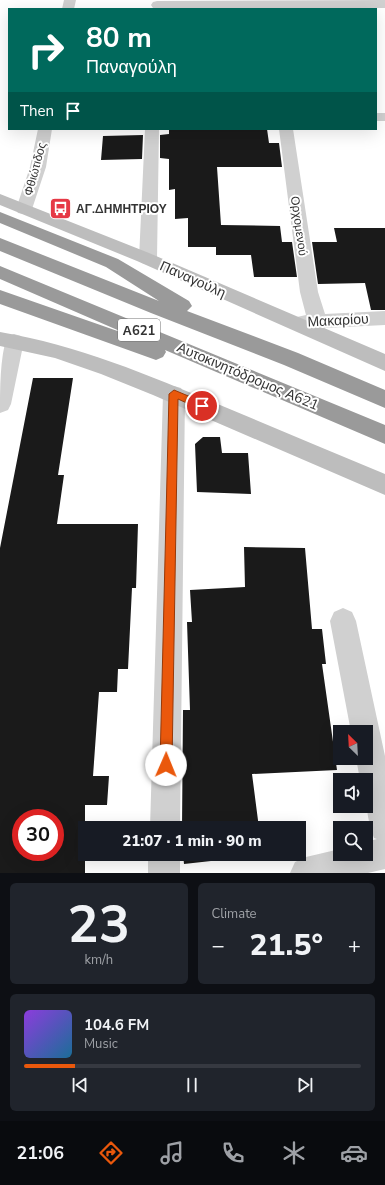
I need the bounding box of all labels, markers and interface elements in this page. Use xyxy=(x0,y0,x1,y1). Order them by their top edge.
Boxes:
text: 80 m xyxy=(86,19,152,57)
icon: right xyxy=(20,24,72,76)
text: Παναγούλη xyxy=(86,55,177,79)
icon: arrive xyxy=(62,100,84,122)
text: Then xyxy=(20,101,54,121)
street label: Φθιώτιδος xyxy=(20,140,50,197)
street label: Ορχομενού xyxy=(287,195,311,257)
bus stop icon: ΑΓ.ΔΗΜΗΤΡΙΟΥ xyxy=(48,196,74,222)
place label: ΑΓ.ΔΗΜΗΤΡΙΟΥ xyxy=(76,201,167,217)
street label: Παναγούλη xyxy=(157,256,229,302)
street label: Μακαρίου xyxy=(307,309,369,332)
road number: Α621 xyxy=(118,319,160,341)
street label: Αυτοκινητόδρομος Α621 xyxy=(174,338,322,415)
pin xyxy=(185,389,219,423)
icon: arrive xyxy=(191,395,213,417)
north arrow xyxy=(333,725,373,765)
map controls xyxy=(333,725,373,861)
position arrow xyxy=(145,744,187,786)
button: sound xyxy=(333,773,373,813)
speed limit sign: 30 xyxy=(12,809,64,861)
button: search xyxy=(333,821,373,861)
text: 21:07 · 1 min · 90 m xyxy=(122,831,262,851)
text: 23 xyxy=(68,889,130,960)
text: Climate xyxy=(212,905,257,923)
text: 21.5° xyxy=(250,925,323,966)
text: − xyxy=(212,931,225,961)
text: + xyxy=(348,931,361,961)
text: km/h xyxy=(84,951,113,969)
text: 104.6 FM xyxy=(84,1015,149,1035)
text: Music xyxy=(84,1035,118,1053)
icon: previous xyxy=(69,1074,91,1096)
icon: pause xyxy=(181,1074,203,1096)
icon: next xyxy=(294,1074,316,1096)
icon: directions xyxy=(97,1139,125,1167)
icon: music xyxy=(158,1139,186,1167)
icon: phone xyxy=(219,1139,247,1167)
icon: climate xyxy=(280,1139,308,1167)
icon: car xyxy=(340,1139,368,1167)
text: 21:06 xyxy=(16,1141,64,1165)

